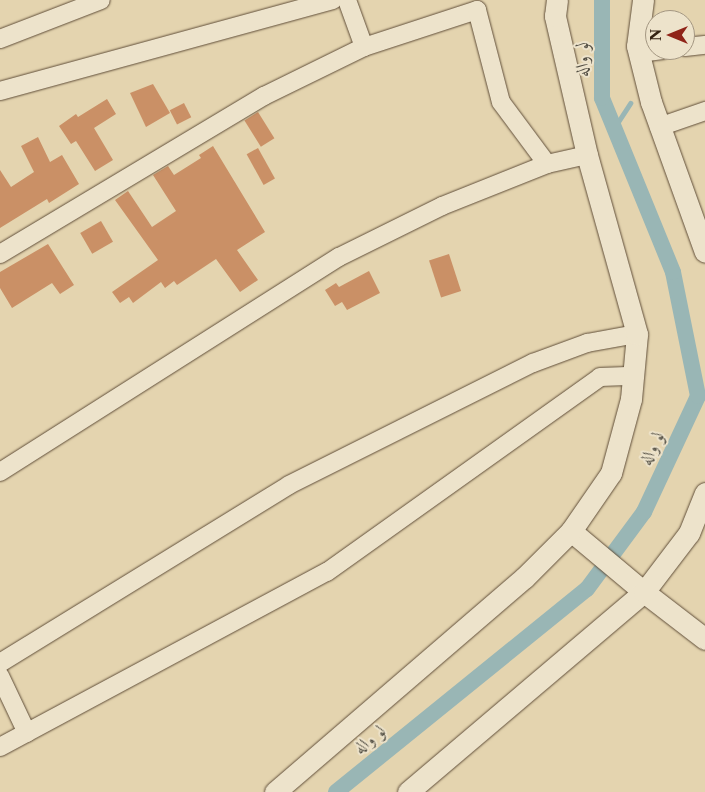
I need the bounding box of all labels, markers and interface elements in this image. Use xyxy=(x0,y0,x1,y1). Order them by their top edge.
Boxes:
north arrow xyxy=(645,10,695,60)
text: N xyxy=(647,29,665,41)
water label: لو واله xyxy=(571,41,593,77)
water label: لو واله xyxy=(635,427,669,469)
water label: لو واله xyxy=(350,720,390,758)

